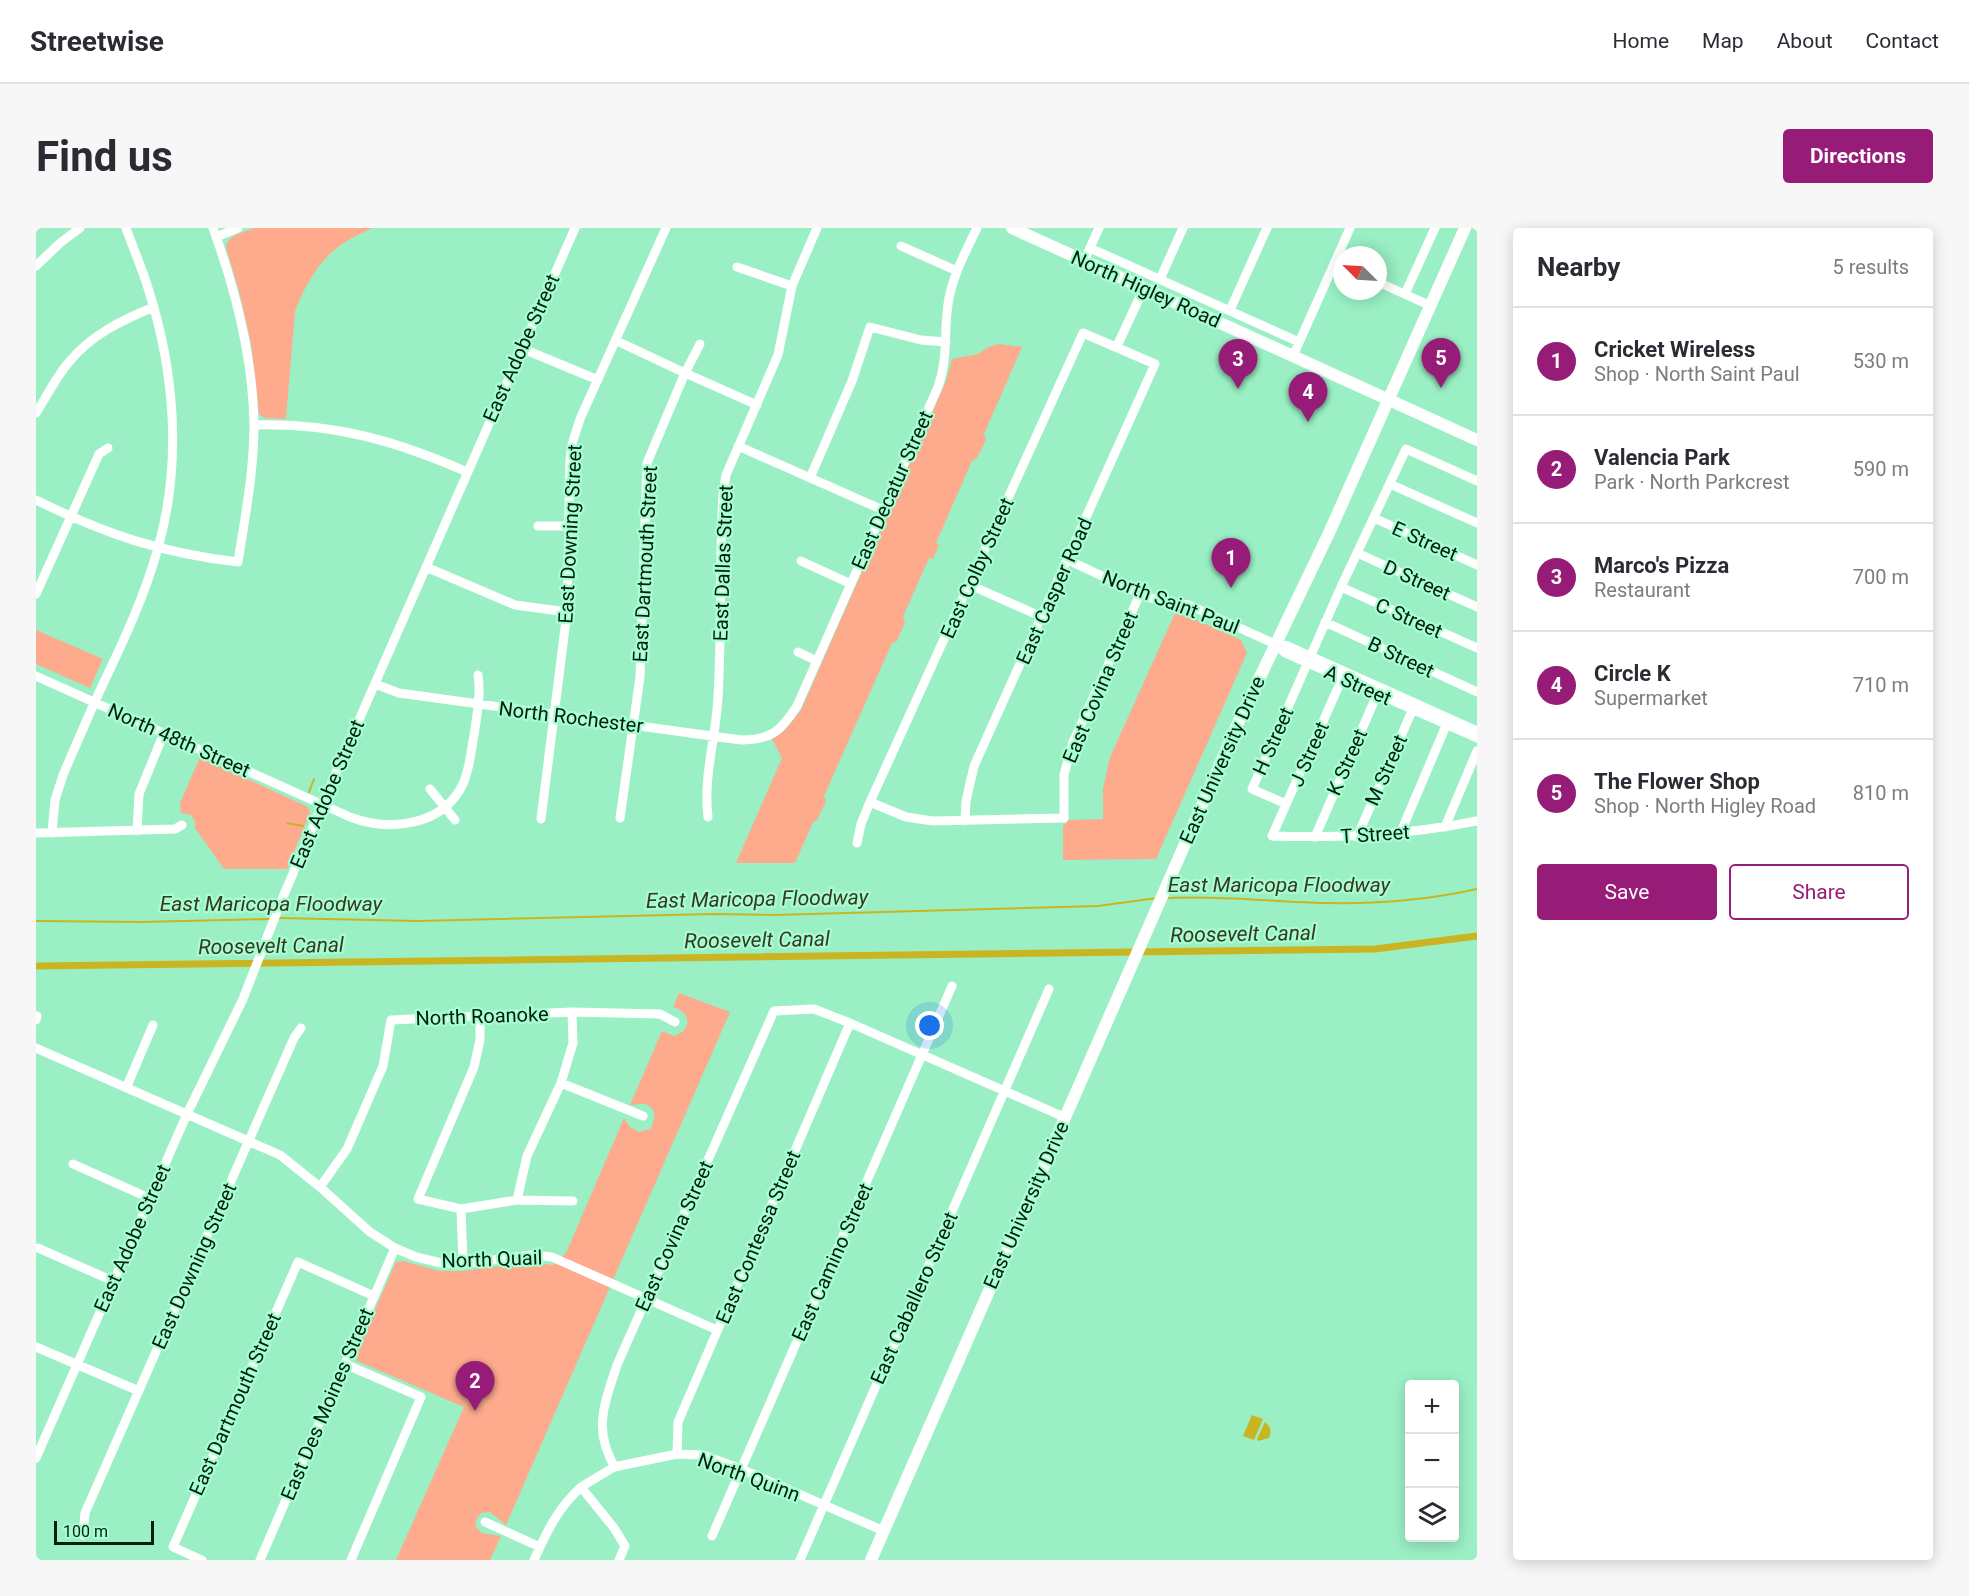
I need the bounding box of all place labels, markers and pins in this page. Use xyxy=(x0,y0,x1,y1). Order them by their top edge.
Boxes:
pin: 5 xyxy=(1422,338,1460,388)
pin: 3 xyxy=(1218,340,1258,389)
pin: 4 xyxy=(1288,372,1328,422)
pin: 1 xyxy=(1212,538,1250,588)
pin: 2 xyxy=(456,1362,494,1411)

